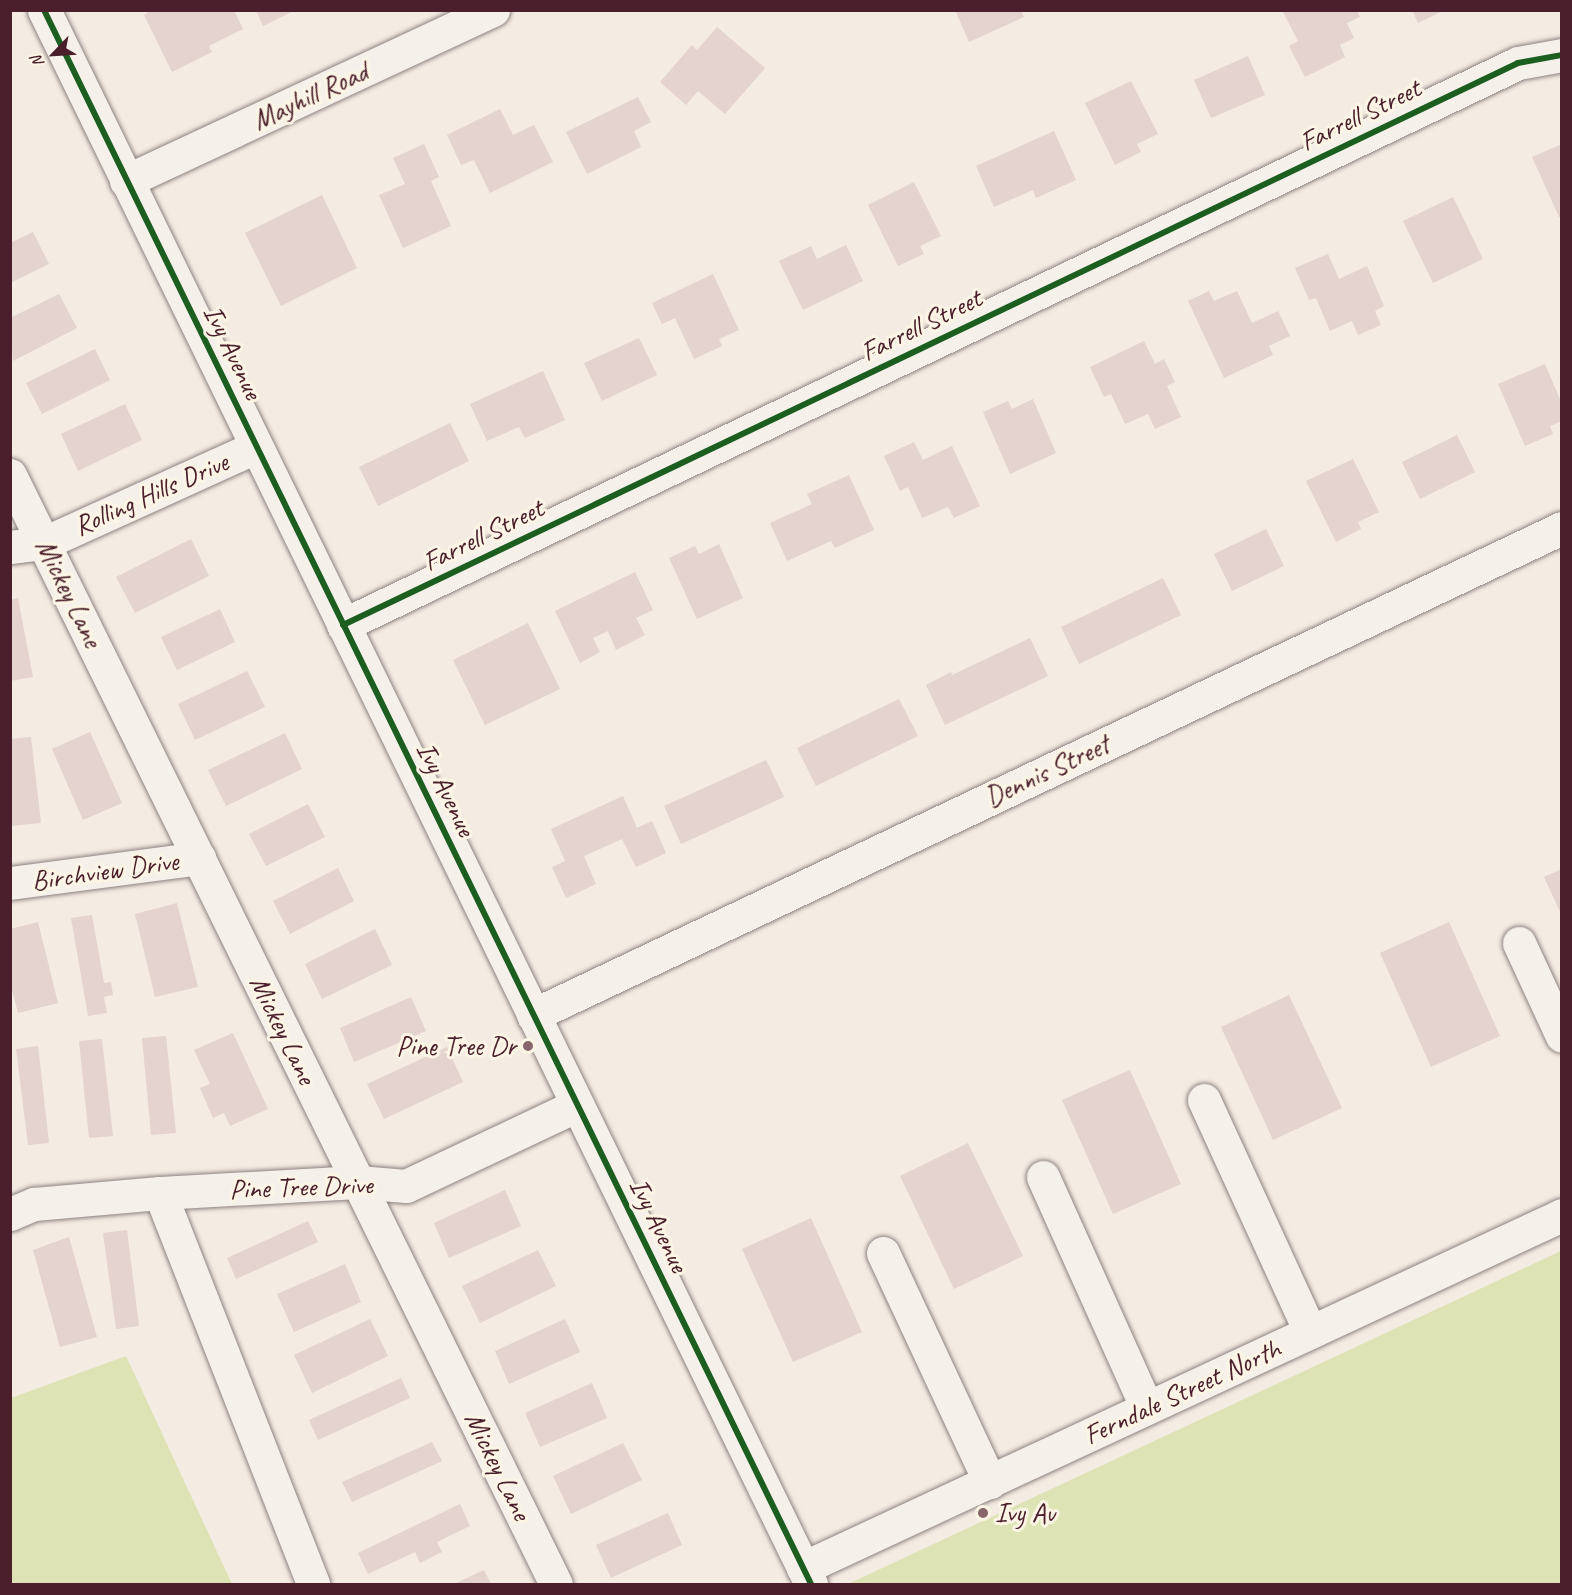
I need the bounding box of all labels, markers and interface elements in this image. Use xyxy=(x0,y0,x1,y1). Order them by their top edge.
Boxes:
north arrow xyxy=(24,24,84,84)
text: N xyxy=(27,53,49,70)
street label: Mayhill Road xyxy=(247,55,373,137)
street label: Farrell Street xyxy=(1294,71,1426,159)
street label: Farrell Street xyxy=(855,281,987,369)
street label: Ivy Avenue xyxy=(196,299,270,405)
street label: Rolling Hills Drive xyxy=(68,445,234,543)
street label: Farrell Street xyxy=(417,491,549,579)
street label: Mickey Lane xyxy=(28,533,110,653)
street label: Dennis Street xyxy=(979,728,1115,814)
street label: Ivy Avenue xyxy=(409,736,483,842)
street label: Birchview Drive xyxy=(29,844,181,898)
street label: Mickey Lane xyxy=(242,970,324,1090)
place label: Pine Tree Dr xyxy=(397,1029,516,1063)
marker: Pine Tree Dr xyxy=(521,1039,535,1053)
street label: Pine Tree Drive xyxy=(229,1168,373,1206)
street label: Ivy Avenue xyxy=(622,1172,696,1278)
street label: Ferndale Street North xyxy=(1078,1332,1286,1452)
street label: Mickey Lane xyxy=(457,1406,539,1526)
place label: Ivy Av xyxy=(995,1496,1054,1530)
marker: Ivy Av xyxy=(976,1506,990,1520)

